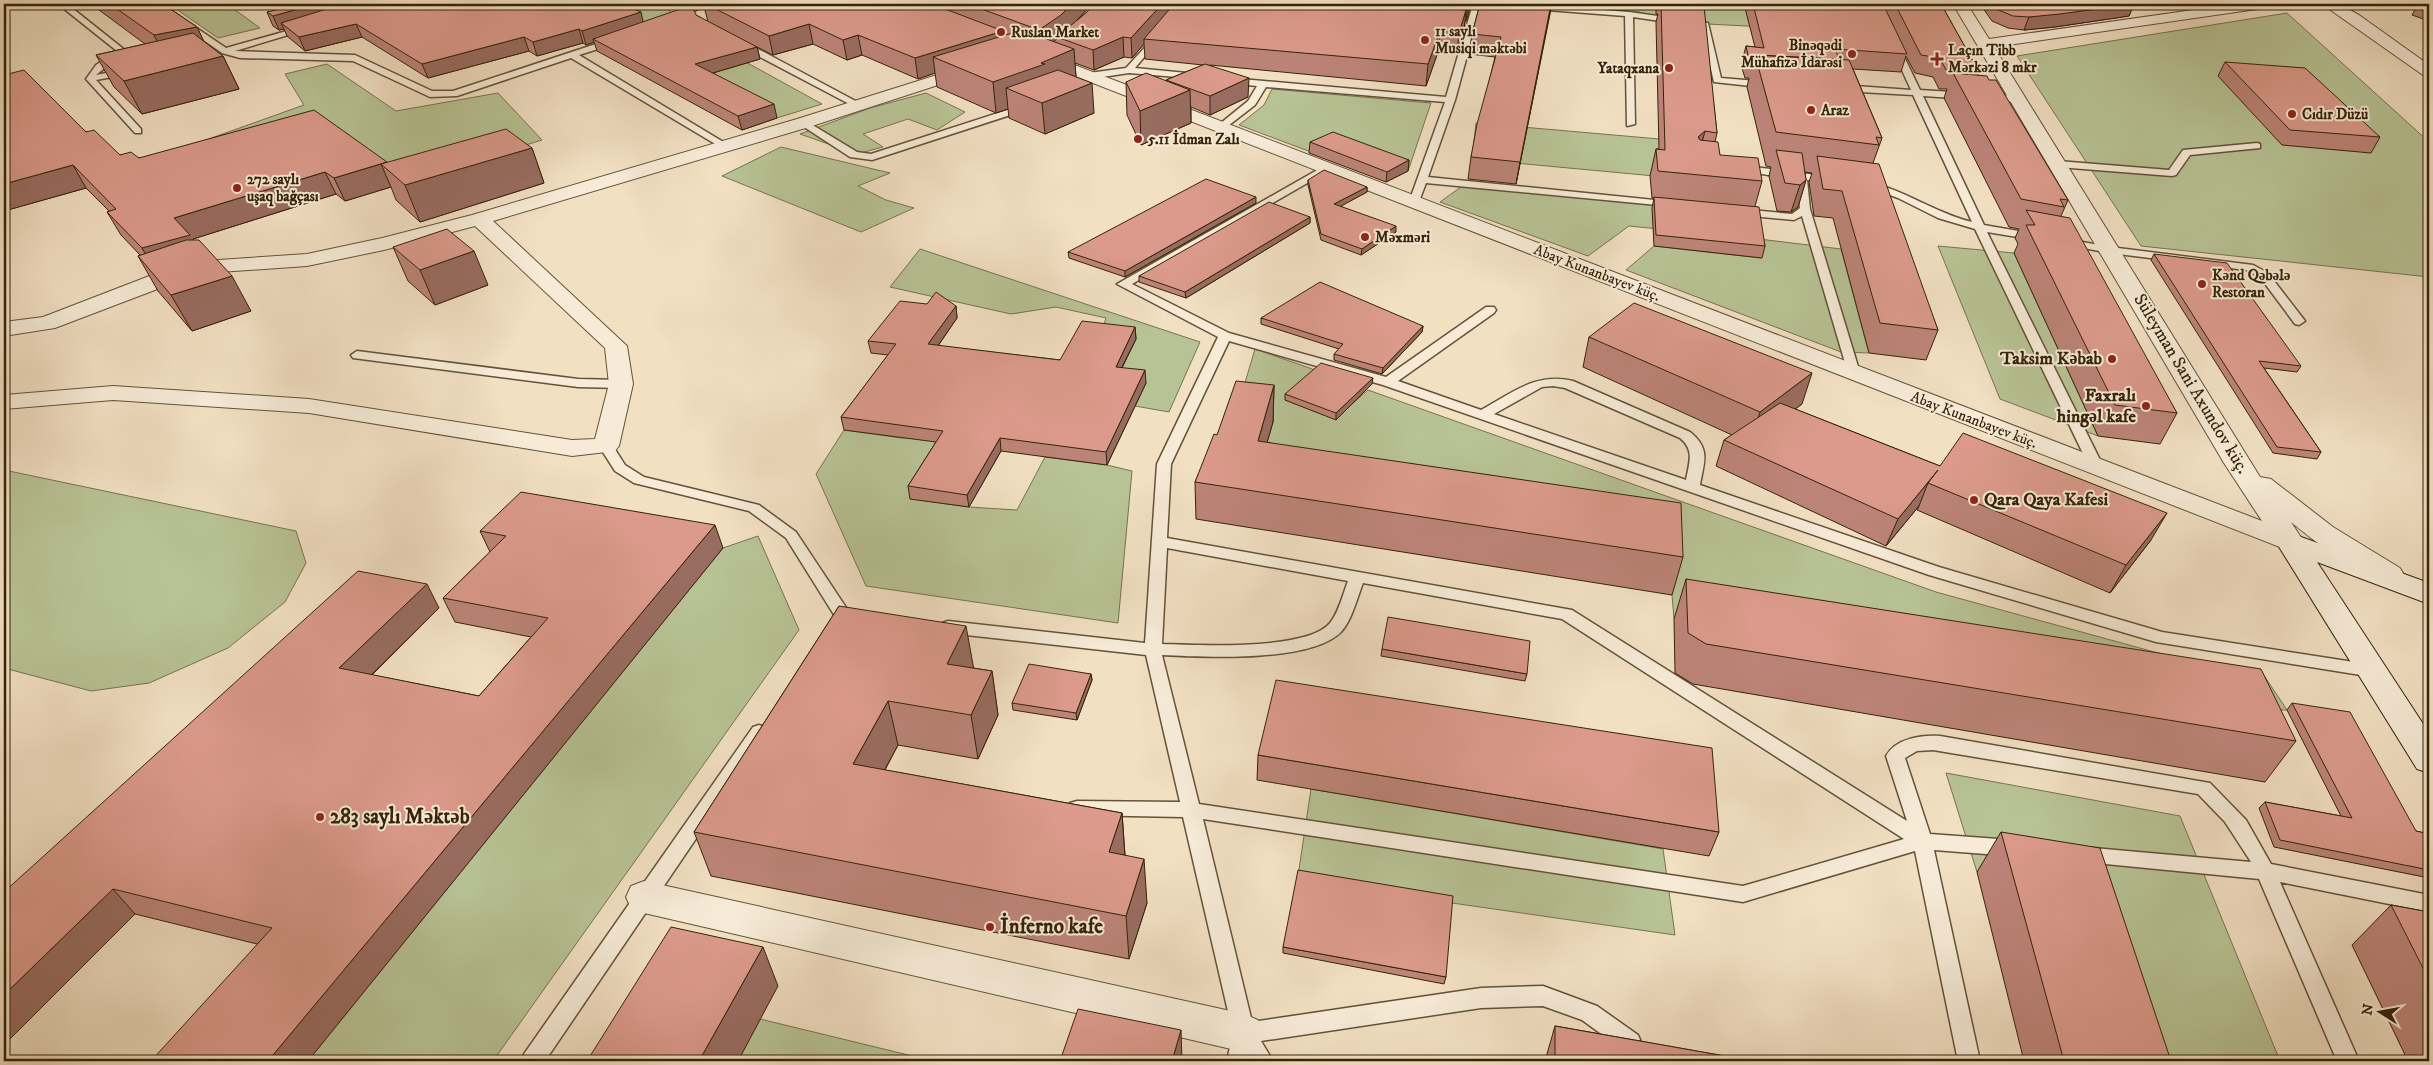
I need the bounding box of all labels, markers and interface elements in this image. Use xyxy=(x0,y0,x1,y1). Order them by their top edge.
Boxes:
place label: 11 saylı Musiqi məktəbi xyxy=(1435,22,1527,59)
place label: Ruslan Market xyxy=(1011,23,1099,42)
marker: Ruslan Market xyxy=(995,26,1007,38)
marker: 11 saylı Musiqi məktəbi xyxy=(1419,34,1431,46)
place label: Binəqədi Mühafizə İdarəsi xyxy=(1741,36,1842,72)
place label: Laçın Tibb Mərkəzi 8 mkr xyxy=(1948,41,2037,77)
marker: Binəqədi Mühafizə İdarəsi xyxy=(1846,48,1858,60)
marker: Laçın Tibb Mərkəzi 8 mkr xyxy=(1930,52,1944,66)
place label: Yataqxana xyxy=(1597,59,1660,79)
marker: Yataqxana xyxy=(1663,62,1675,74)
place label: Araz xyxy=(1820,101,1850,120)
marker: Araz xyxy=(1805,104,1817,116)
place label: Cıdır Düzü xyxy=(2302,105,2369,124)
marker: Cıdır Düzü xyxy=(2286,108,2298,120)
place label: 5.11 İdman Zalı xyxy=(1147,129,1240,149)
marker: 5.11 İdman Zalı xyxy=(1132,133,1144,145)
place label: 272 saylı uşaq bağçası xyxy=(247,170,319,207)
marker: 272 saylı uşaq bağçası xyxy=(231,182,243,194)
place label: Məxməri xyxy=(1375,228,1430,247)
marker: Məxməri xyxy=(1359,231,1371,243)
street label: Abay Kunanbayev küç. xyxy=(1531,240,1663,306)
place label: Kәnd Qәbәlә Restoran xyxy=(2212,266,2291,302)
marker: Kәnd Qәbәlә Restoran xyxy=(2196,278,2208,290)
street label: Süleyman Sani Axundov küç. xyxy=(2128,290,2254,478)
place label: Taksim Kəbab xyxy=(1999,348,2103,370)
marker: Taksim Kəbab xyxy=(2106,353,2118,365)
place label: Faxralı hingəl kafe xyxy=(2056,385,2137,428)
street label: Abay Kunanbayev küç. xyxy=(1908,387,2040,453)
marker: Faxralı hingəl kafe xyxy=(2140,400,2152,412)
place label: Qara Qaya Kafesi xyxy=(1984,489,2109,511)
marker: Qara Qaya Kafesi xyxy=(1968,494,1980,506)
place label: 283 saylı Məktəb xyxy=(330,804,470,830)
marker: 283 saylı Məktəb xyxy=(314,811,326,823)
place label: İnferno kafe xyxy=(1000,912,1103,940)
marker: İnferno kafe xyxy=(984,921,996,933)
north arrow xyxy=(2356,988,2406,1038)
text: N xyxy=(2358,1002,2378,1017)

